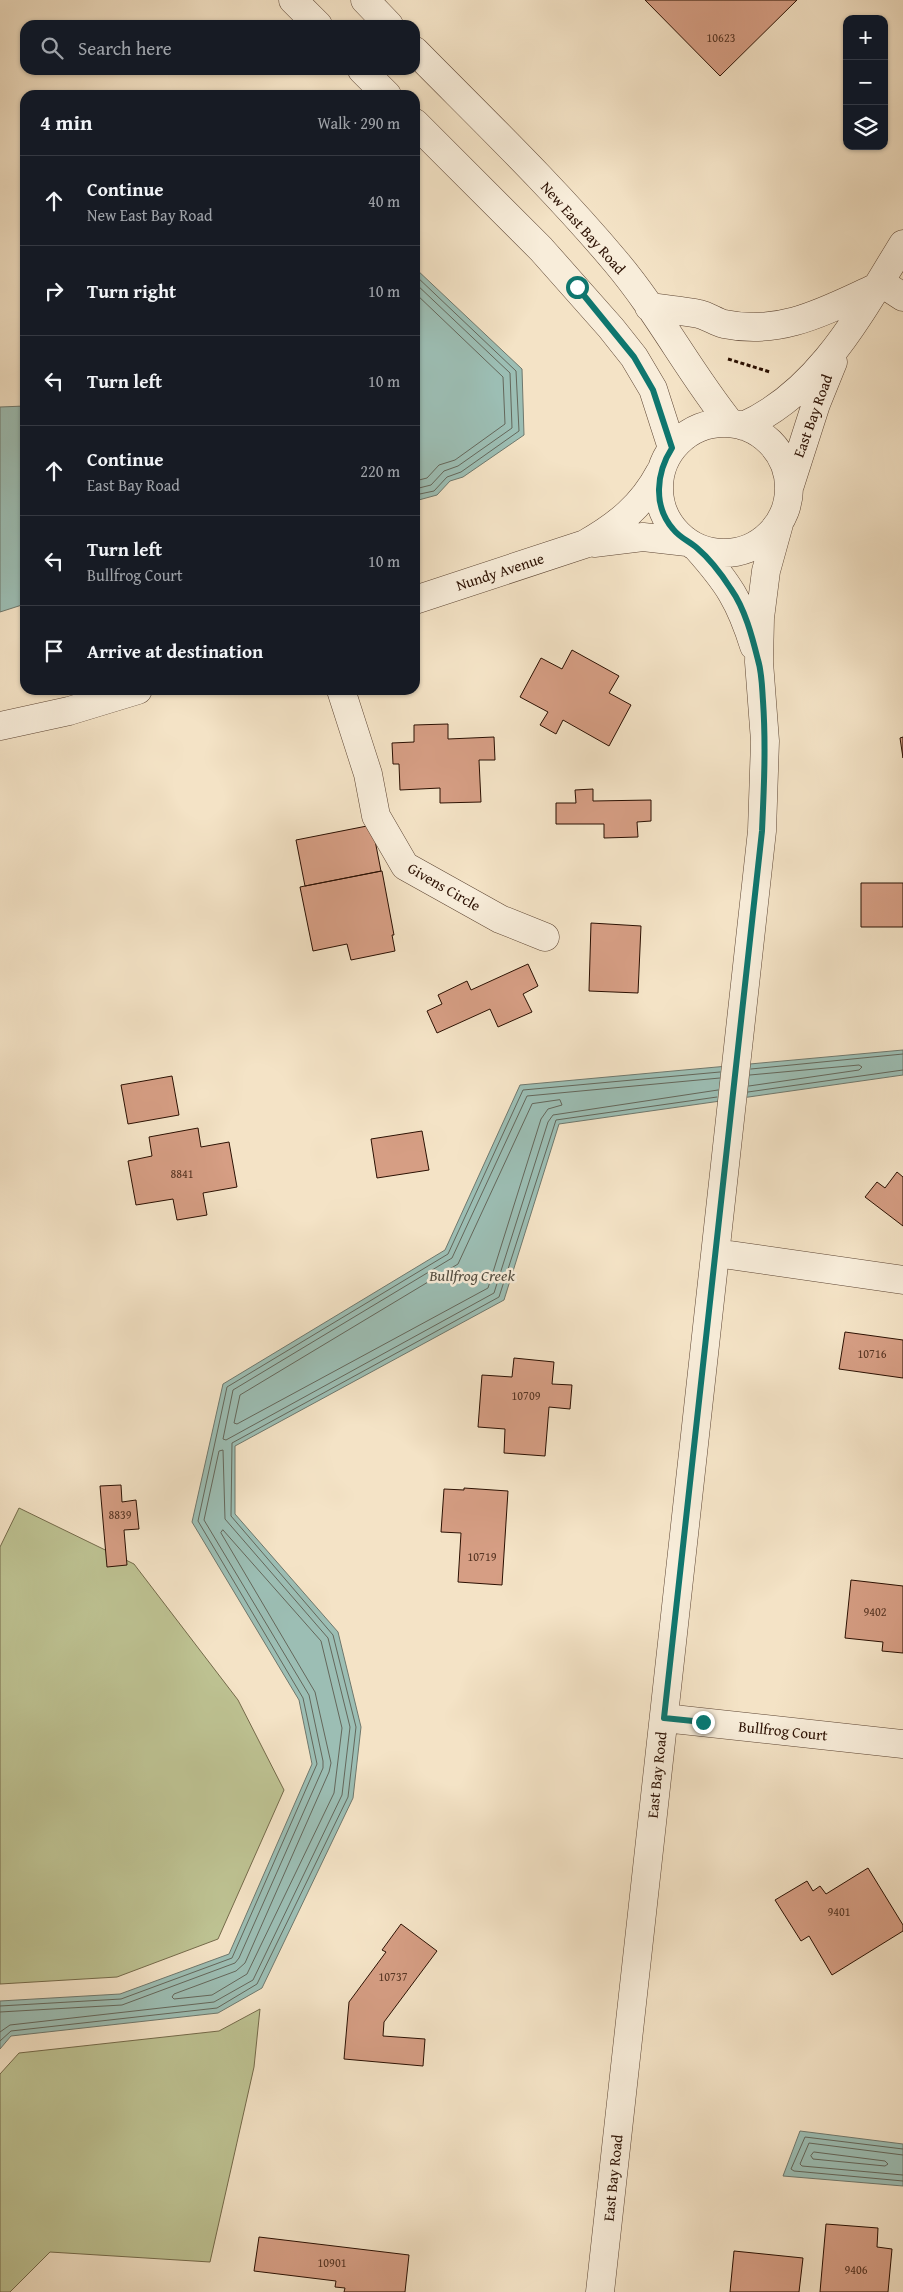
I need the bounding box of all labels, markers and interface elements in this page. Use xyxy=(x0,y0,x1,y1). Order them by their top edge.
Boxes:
map controls xyxy=(843,15,888,150)
button: + xyxy=(843,15,888,60)
search box xyxy=(20,20,420,75)
house number: 10623 xyxy=(707,29,736,46)
icon: search xyxy=(38,34,66,62)
text: Search here xyxy=(78,34,172,62)
button: − xyxy=(843,60,888,105)
button: layers xyxy=(843,105,888,150)
text: 4 min xyxy=(40,107,92,138)
text: Walk · 290 m xyxy=(317,111,400,135)
text: Continue xyxy=(87,175,164,203)
street label: New East Bay Road xyxy=(536,177,631,278)
icon: ahead xyxy=(40,187,68,215)
text: 40 m xyxy=(368,189,400,213)
text: New East Bay Road xyxy=(87,203,213,227)
route start xyxy=(566,276,589,299)
icon: right xyxy=(40,277,68,305)
text: Turn right xyxy=(87,277,176,305)
text: 10 m xyxy=(368,279,400,303)
icon: left xyxy=(40,367,68,395)
text: Turn left xyxy=(87,367,162,395)
text: 10 m xyxy=(368,369,400,393)
street label: East Bay Road xyxy=(788,371,837,460)
text: Continue xyxy=(87,445,164,473)
icon: ahead xyxy=(40,457,68,485)
text: 220 m xyxy=(360,459,400,483)
text: East Bay Road xyxy=(87,473,180,497)
text: Turn left xyxy=(87,535,162,563)
icon: left xyxy=(40,547,68,575)
street label: Nundy Avenue xyxy=(453,547,546,596)
text: 10 m xyxy=(368,549,400,573)
text: Bullfrog Court xyxy=(87,563,183,587)
icon: arrive xyxy=(40,637,68,665)
text: Arrive at destination xyxy=(87,637,263,665)
street label: Givens Circle xyxy=(404,857,485,916)
house number: 8841 xyxy=(170,1165,194,1182)
water label: Bullfrog Creek xyxy=(428,1263,515,1287)
house number: 10716 xyxy=(858,1345,887,1362)
house number: 10709 xyxy=(512,1387,541,1404)
house number: 8839 xyxy=(108,1506,132,1523)
house number: 10719 xyxy=(468,1548,497,1565)
house number: 9402 xyxy=(863,1603,887,1620)
route end xyxy=(692,1711,715,1734)
street label: Bullfrog Court xyxy=(737,1715,829,1746)
street label: East Bay Road xyxy=(642,1731,671,1819)
house number: 9401 xyxy=(827,1903,851,1920)
house number: 10737 xyxy=(379,1968,408,1985)
street label: East Bay Road xyxy=(598,2134,627,2222)
house number: 10901 xyxy=(318,2254,347,2271)
house number: 9406 xyxy=(844,2261,868,2278)

